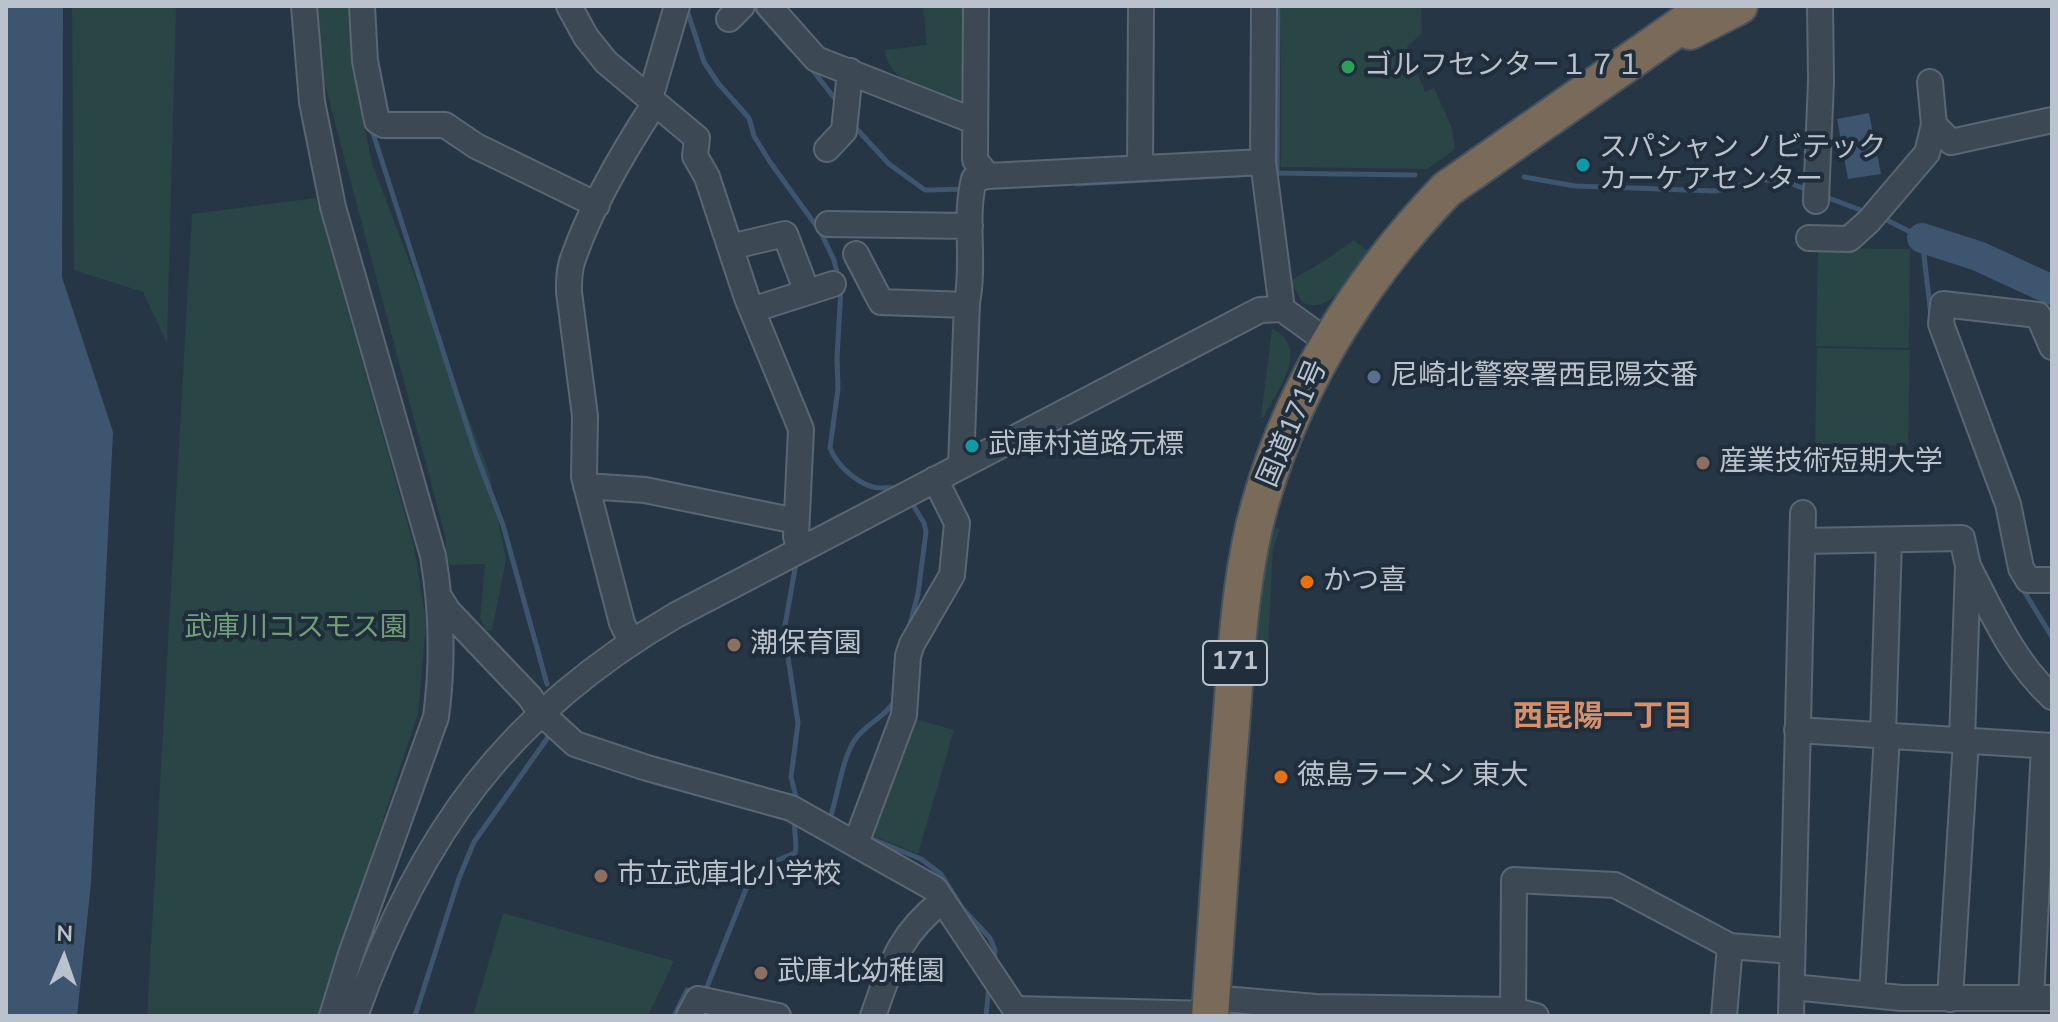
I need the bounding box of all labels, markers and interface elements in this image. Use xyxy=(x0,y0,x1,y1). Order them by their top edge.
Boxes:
place label: ゴルフセンター１７１ xyxy=(1364,50,1644,84)
marker: ゴルフセンター１７１ xyxy=(1339,58,1357,76)
place label: スパシャン ノビテック カーケアセンター xyxy=(1599,132,1886,198)
marker: スパシャン ノビテック カーケアセンター xyxy=(1574,156,1592,174)
street label: 国道171号 xyxy=(1252,356,1336,492)
place label: 尼崎北警察署西昆陽交番 xyxy=(1390,360,1698,394)
marker: 尼崎北警察署西昆陽交番 xyxy=(1365,368,1383,386)
place label: 武庫村道路元標 xyxy=(988,429,1184,463)
marker: 武庫村道路元標 xyxy=(963,437,981,455)
place label: 産業技術短期大学 xyxy=(1719,446,1943,480)
marker: 産業技術短期大学 xyxy=(1694,454,1712,472)
place label: かつ喜 xyxy=(1323,565,1407,599)
marker: かつ喜 xyxy=(1298,573,1316,591)
park label: 武庫川コスモス園 xyxy=(184,612,408,646)
place label: 潮保育園 xyxy=(750,628,862,662)
marker: 潮保育園 xyxy=(725,636,743,654)
road number: 171 xyxy=(1203,641,1267,685)
district label: 西昆陽一丁目 xyxy=(1513,701,1693,737)
place label: 徳島ラーメン 東大 xyxy=(1297,760,1528,794)
marker: 徳島ラーメン 東大 xyxy=(1272,768,1290,786)
place label: 市立武庫北小学校 xyxy=(617,859,841,893)
marker: 市立武庫北小学校 xyxy=(592,867,610,885)
north arrow xyxy=(24,918,104,998)
text: N xyxy=(56,919,74,949)
place label: 武庫北幼稚園 xyxy=(777,956,945,990)
marker: 武庫北幼稚園 xyxy=(752,964,770,982)

